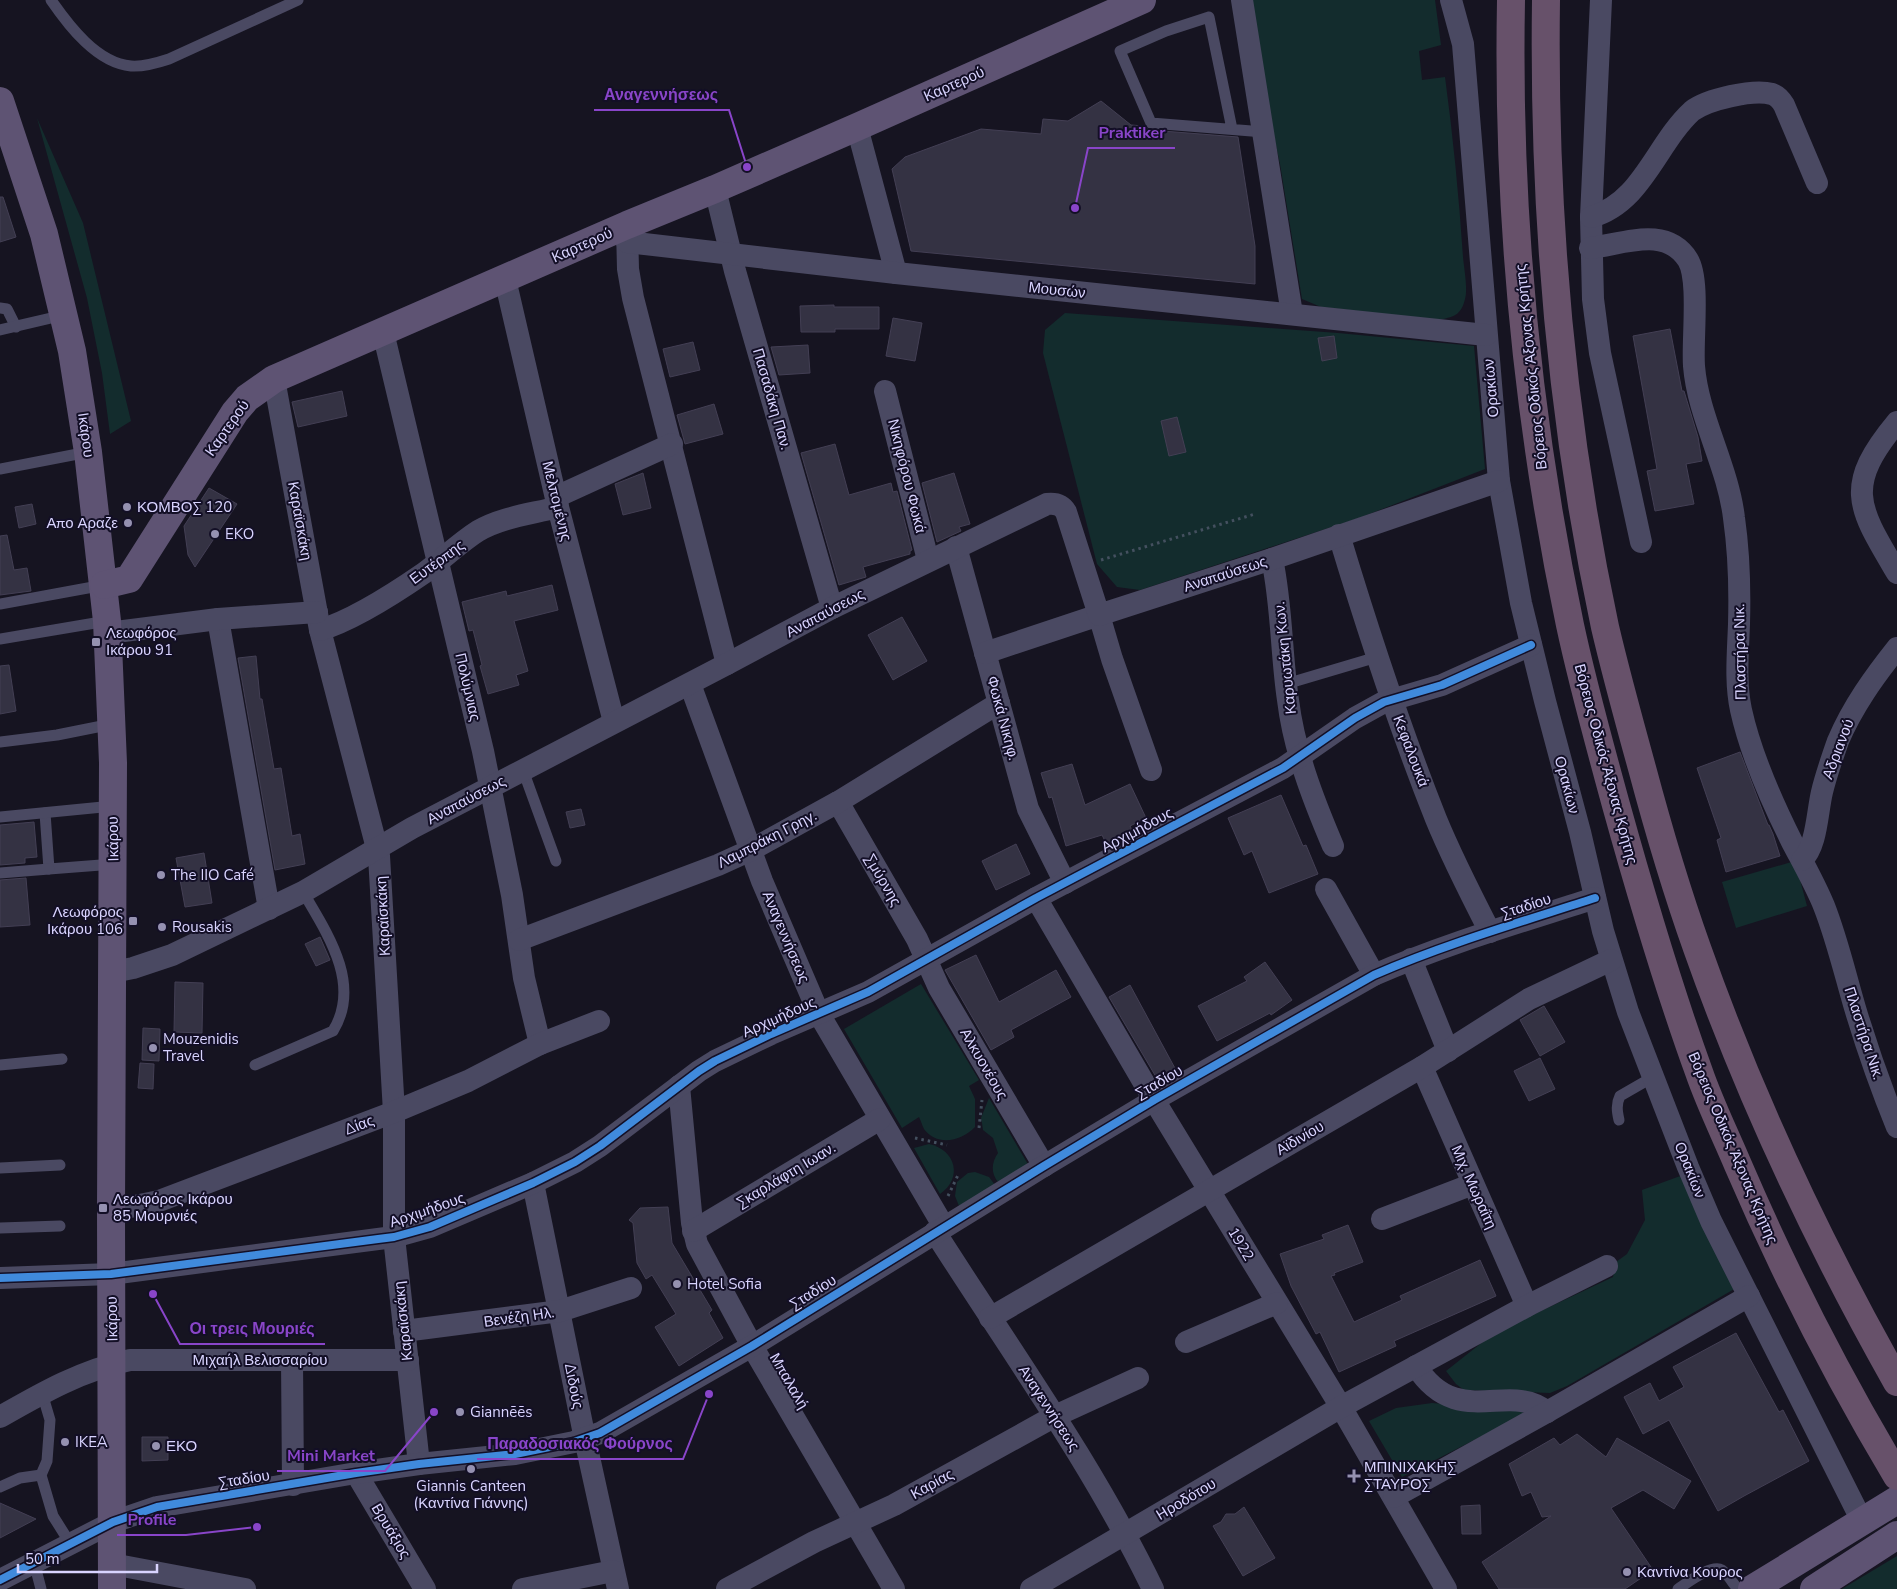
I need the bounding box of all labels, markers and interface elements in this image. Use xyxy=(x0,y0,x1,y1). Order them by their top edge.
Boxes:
street label: Καρτερού xyxy=(920,62,988,106)
callout: Αναγεννήσεως xyxy=(594,79,729,110)
text: Αναγεννήσεως xyxy=(604,84,718,106)
callout: Praktiker xyxy=(1088,117,1175,148)
text: Praktiker xyxy=(1098,122,1166,144)
street label: Καρτερού xyxy=(548,223,616,267)
street label: Βόρειος Οδικός Άξονας Κρήτης xyxy=(1510,263,1552,471)
street label: Μουσών xyxy=(1027,277,1087,303)
street label: Πασαδάκη Παν. xyxy=(748,346,796,452)
street label: Ορακίων xyxy=(1478,358,1504,418)
street label: Καρτερού xyxy=(200,396,254,460)
street label: Ικάρου xyxy=(73,411,99,459)
street label: Νικηφόρου Φωκά xyxy=(883,417,931,535)
street label: Μελπομένης xyxy=(537,459,577,543)
street label: Καραϊσκάκη xyxy=(283,480,317,562)
place label: ΚΟΜΒΟΣ 120 xyxy=(137,497,232,517)
marker: ΚΟΜΒΟΣ 120 xyxy=(121,501,133,513)
place label: Απο Αραζε xyxy=(46,513,118,533)
marker: Απο Αραζε xyxy=(122,517,134,529)
place label: EKO xyxy=(225,524,254,544)
marker: EKO xyxy=(209,528,221,540)
street label: Ευτέρπης xyxy=(405,535,469,589)
street label: Αναπαύσεως xyxy=(1181,551,1269,597)
street label: Αναπαύσεως xyxy=(782,584,868,642)
street label: Καρυωτάκη Κων. xyxy=(1269,601,1301,715)
street label: Πλαστήρα Νικ. xyxy=(1729,604,1751,700)
place label: Λεωφόρος Ικάρου 91 xyxy=(106,623,177,660)
marker: Λεωφόρος Ικάρου 91 xyxy=(90,636,102,648)
street label: Πολύμνιας xyxy=(450,651,486,723)
street label: Βόρειος Οδικός Άξονας Κρήτης xyxy=(1570,662,1642,866)
street label: Φωκά Νικηφ. xyxy=(982,674,1024,762)
street label: Κεφαλουκά xyxy=(1388,712,1434,790)
street label: Αδριανού xyxy=(1817,716,1859,782)
street label: Ορακίων xyxy=(1550,754,1584,816)
street label: Αναπαύσεως xyxy=(423,771,509,829)
street label: Αρχιμήδους xyxy=(1098,803,1176,857)
street label: Λαμπράκη Γρηγ. xyxy=(714,805,820,873)
street label: Ικάρου xyxy=(103,816,123,862)
street label: Σμύρνης xyxy=(860,850,906,910)
place label: The IIO Café xyxy=(171,865,254,885)
marker: The IIO Café xyxy=(155,869,167,881)
street label: Καραϊσκάκη xyxy=(371,875,395,957)
street label: Αναγεννήσεως xyxy=(758,888,814,986)
street label: Σταδίου xyxy=(1498,889,1554,923)
place label: Λεωφόρος Ικάρου 106 xyxy=(47,902,123,939)
marker: Λεωφόρος Ικάρου 106 xyxy=(127,915,139,927)
place label: Rousakis xyxy=(172,917,232,937)
marker: Rousakis xyxy=(156,921,168,933)
street label: Πλαστήρα Νικ. xyxy=(1840,984,1888,1082)
street label: Αρχιμήδους xyxy=(739,992,819,1042)
street label: Αλκυονέους xyxy=(955,1025,1013,1103)
place label: Mouzenidis Travel xyxy=(163,1029,239,1066)
marker: Mouzenidis Travel xyxy=(147,1042,159,1054)
street label: Βόρειος Οδικός Άξονας Κρήτης xyxy=(1683,1049,1783,1247)
street label: Σταδίου xyxy=(1132,1060,1186,1104)
street label: Δίας xyxy=(341,1110,377,1140)
street label: Αϊδινίου xyxy=(1272,1116,1328,1160)
street label: Σκαρλάφτη Ιωαν. xyxy=(733,1138,839,1212)
street label: Ορακίων xyxy=(1670,1139,1710,1201)
street label: Μιχ. Μωραΐτη xyxy=(1447,1142,1501,1232)
street label: Αρχιμήδους xyxy=(387,1188,467,1232)
place label: Λεωφόρος Ικάρου 85 Μουρνιές xyxy=(113,1189,233,1226)
marker: Λεωφόρος Ικάρου 85 Μουρνιές xyxy=(97,1202,109,1214)
street label: 1922 xyxy=(1223,1223,1259,1265)
street label: Σταδίου xyxy=(786,1270,840,1314)
place label: Hotel Sofia xyxy=(687,1274,762,1294)
marker: Hotel Sofia xyxy=(671,1278,683,1290)
street label: Καραϊσκάκη xyxy=(389,1280,417,1362)
street label: Ικάρου xyxy=(102,1296,122,1342)
street label: Βενέζη Ηλ. xyxy=(482,1302,556,1332)
callout: Οι τρεις Μουριές xyxy=(180,1313,325,1344)
text: Οι τρεις Μουριές xyxy=(189,1318,315,1340)
street label: Μπαλαλή xyxy=(765,1349,813,1413)
street label: Μιχαήλ Βελισσαρίου xyxy=(193,1350,327,1370)
street label: Διδούς xyxy=(560,1361,588,1411)
street label: Αναγεννήσεως xyxy=(1014,1361,1084,1455)
place label: Giannēēs xyxy=(470,1402,533,1422)
marker: Giannēēs xyxy=(454,1406,466,1418)
callout: Παραδοσιακός Φούρνος xyxy=(477,1428,683,1459)
place label: IKEA xyxy=(75,1432,108,1452)
text: Παραδοσιακός Φούρνος xyxy=(487,1433,673,1455)
marker: IKEA xyxy=(59,1436,71,1448)
place label: ΕΚΟ xyxy=(166,1436,197,1456)
marker: ΕΚΟ xyxy=(150,1440,162,1452)
callout: Mini Market xyxy=(277,1440,385,1471)
text: Mini Market xyxy=(287,1445,376,1467)
place label: ΜΠΙΝΙΧΑΚΗΣ ΣΤΑΥΡΟΣ xyxy=(1364,1457,1456,1494)
marker: Giannis Canteen (Καντίνα Γιάννης) xyxy=(465,1463,477,1475)
street label: Καρίας xyxy=(907,1464,957,1504)
street label: Σταδίου xyxy=(217,1465,271,1493)
marker: ΜΠΙΝΙΧΑΚΗΣ ΣΤΑΥΡΟΣ xyxy=(1348,1470,1360,1482)
street label: Ηροδότου xyxy=(1152,1473,1220,1525)
place label: Giannis Canteen (Καντίνα Γιάννης) xyxy=(414,1476,528,1513)
street label: Βρυάξιος xyxy=(367,1500,415,1562)
callout: Profile xyxy=(117,1504,186,1535)
text: Profile xyxy=(127,1509,177,1531)
scale bar xyxy=(18,1542,156,1574)
text: 50 m xyxy=(25,1549,60,1569)
place label: Καντίνα Κουρος xyxy=(1637,1562,1743,1582)
marker: Καντίνα Κουρος xyxy=(1621,1566,1633,1578)

